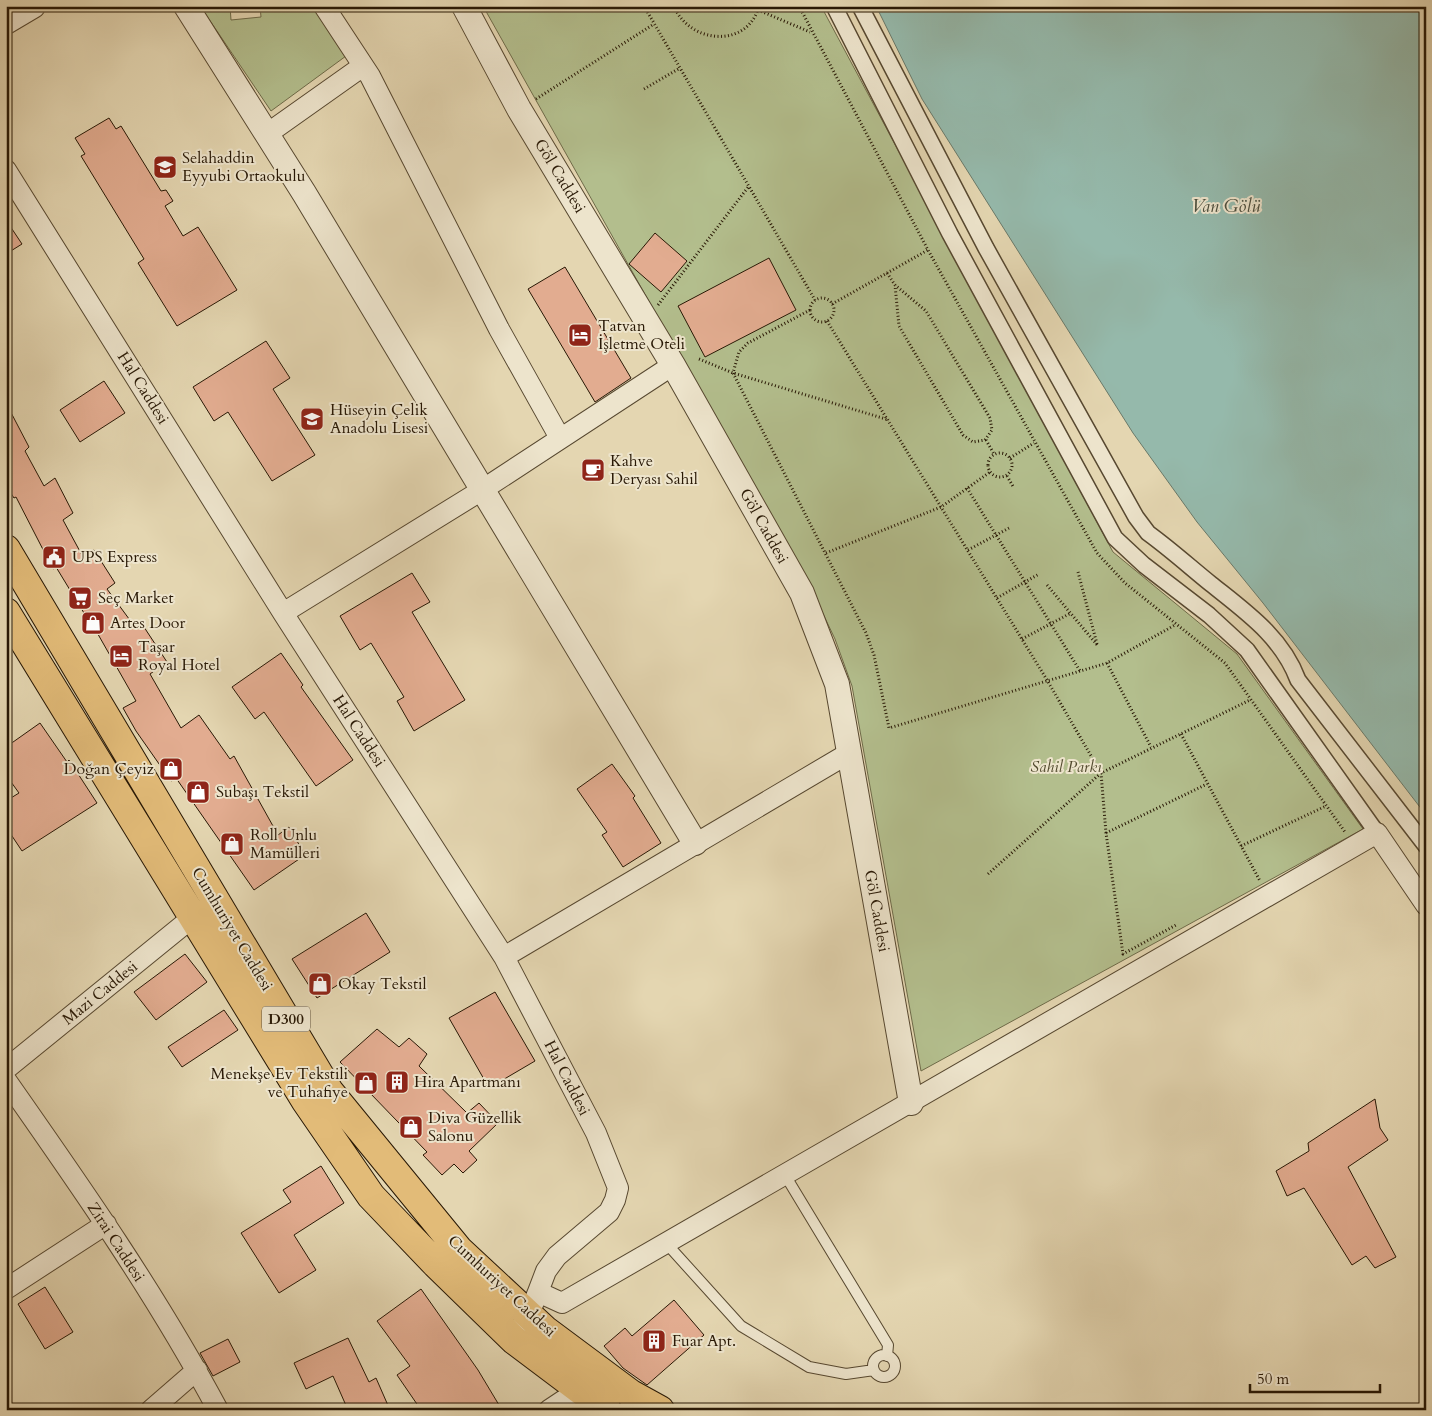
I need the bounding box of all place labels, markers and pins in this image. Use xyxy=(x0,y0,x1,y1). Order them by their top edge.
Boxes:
place label: Selahaddin Eyyubi Ortaokulu xyxy=(182,147,306,187)
school or university icon: Selahaddin Eyyubi Ortaokulu xyxy=(152,154,178,180)
place label: Tatvan İşletme Oteli xyxy=(598,315,686,355)
hotel icon: Tatvan İşletme Oteli xyxy=(567,322,593,348)
place label: Hüseyin Çelik Anadolu Lisesi xyxy=(330,399,429,439)
school or university icon: Hüseyin Çelik Anadolu Lisesi xyxy=(299,406,325,432)
place label: Kahve Deryası Sahil xyxy=(610,450,698,490)
cafe icon: Kahve Deryası Sahil xyxy=(580,457,606,483)
public building icon: UPS Express xyxy=(41,544,67,570)
place label: UPS Express xyxy=(72,546,157,568)
supermarket icon: Seç Market xyxy=(67,585,93,611)
place label: Seç Market xyxy=(98,587,174,609)
shop icon: Artes Door xyxy=(80,610,106,636)
place label: Artes Door xyxy=(110,612,185,634)
place label: Taşar Royal Hotel xyxy=(138,636,220,676)
hotel icon: Taşar Royal Hotel xyxy=(108,643,134,669)
shop icon: Doğan Çeyiz xyxy=(158,756,184,782)
place label: Doğan Çeyiz xyxy=(63,758,154,780)
shop icon: Subaşı Tekstil xyxy=(185,779,211,805)
place label: Subaşı Tekstil xyxy=(216,781,309,803)
place label: Roll Unlu Mamülleri xyxy=(250,824,321,864)
shop icon: Roll Unlu Mamülleri xyxy=(219,831,245,857)
shop icon: Okay Tekstil xyxy=(307,971,333,997)
place label: Okay Tekstil xyxy=(338,973,427,995)
place label: Menekşe Ev Tekstili ve Tuhafiye xyxy=(211,1063,348,1103)
building icon: Hira Apartmanı xyxy=(384,1069,410,1095)
shop icon: Menekşe Ev Tekstili ve Tuhafiye xyxy=(353,1070,379,1096)
place label: Hira Apartmanı xyxy=(414,1071,521,1093)
place label: Diva Güzellik Salonu xyxy=(428,1107,522,1147)
shop icon: Diva Güzellik Salonu xyxy=(398,1114,424,1140)
building icon: Fuar Apt. xyxy=(641,1328,667,1354)
place label: Fuar Apt. xyxy=(672,1330,736,1352)

